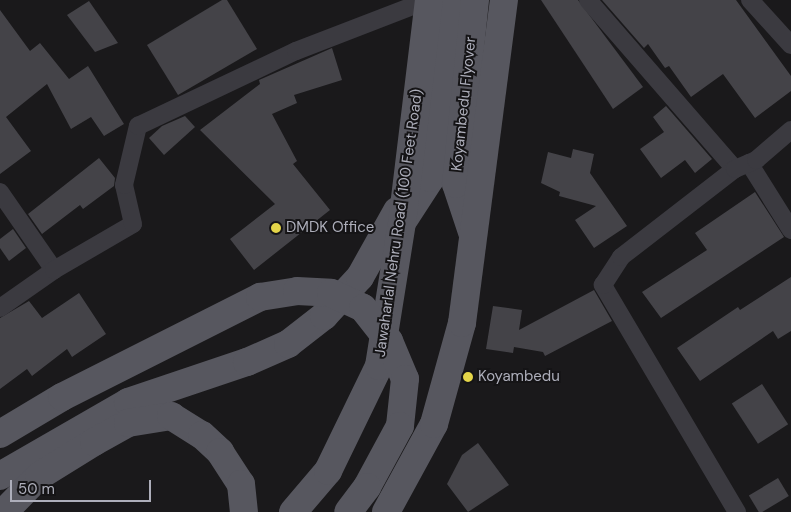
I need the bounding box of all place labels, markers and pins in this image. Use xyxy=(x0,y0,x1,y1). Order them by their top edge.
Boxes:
place label: DMDK Office xyxy=(286,219,374,237)
marker: DMDK Office xyxy=(270,222,282,234)
place label: Koyambedu xyxy=(478,368,560,386)
marker: Koyambedu xyxy=(462,371,474,383)

